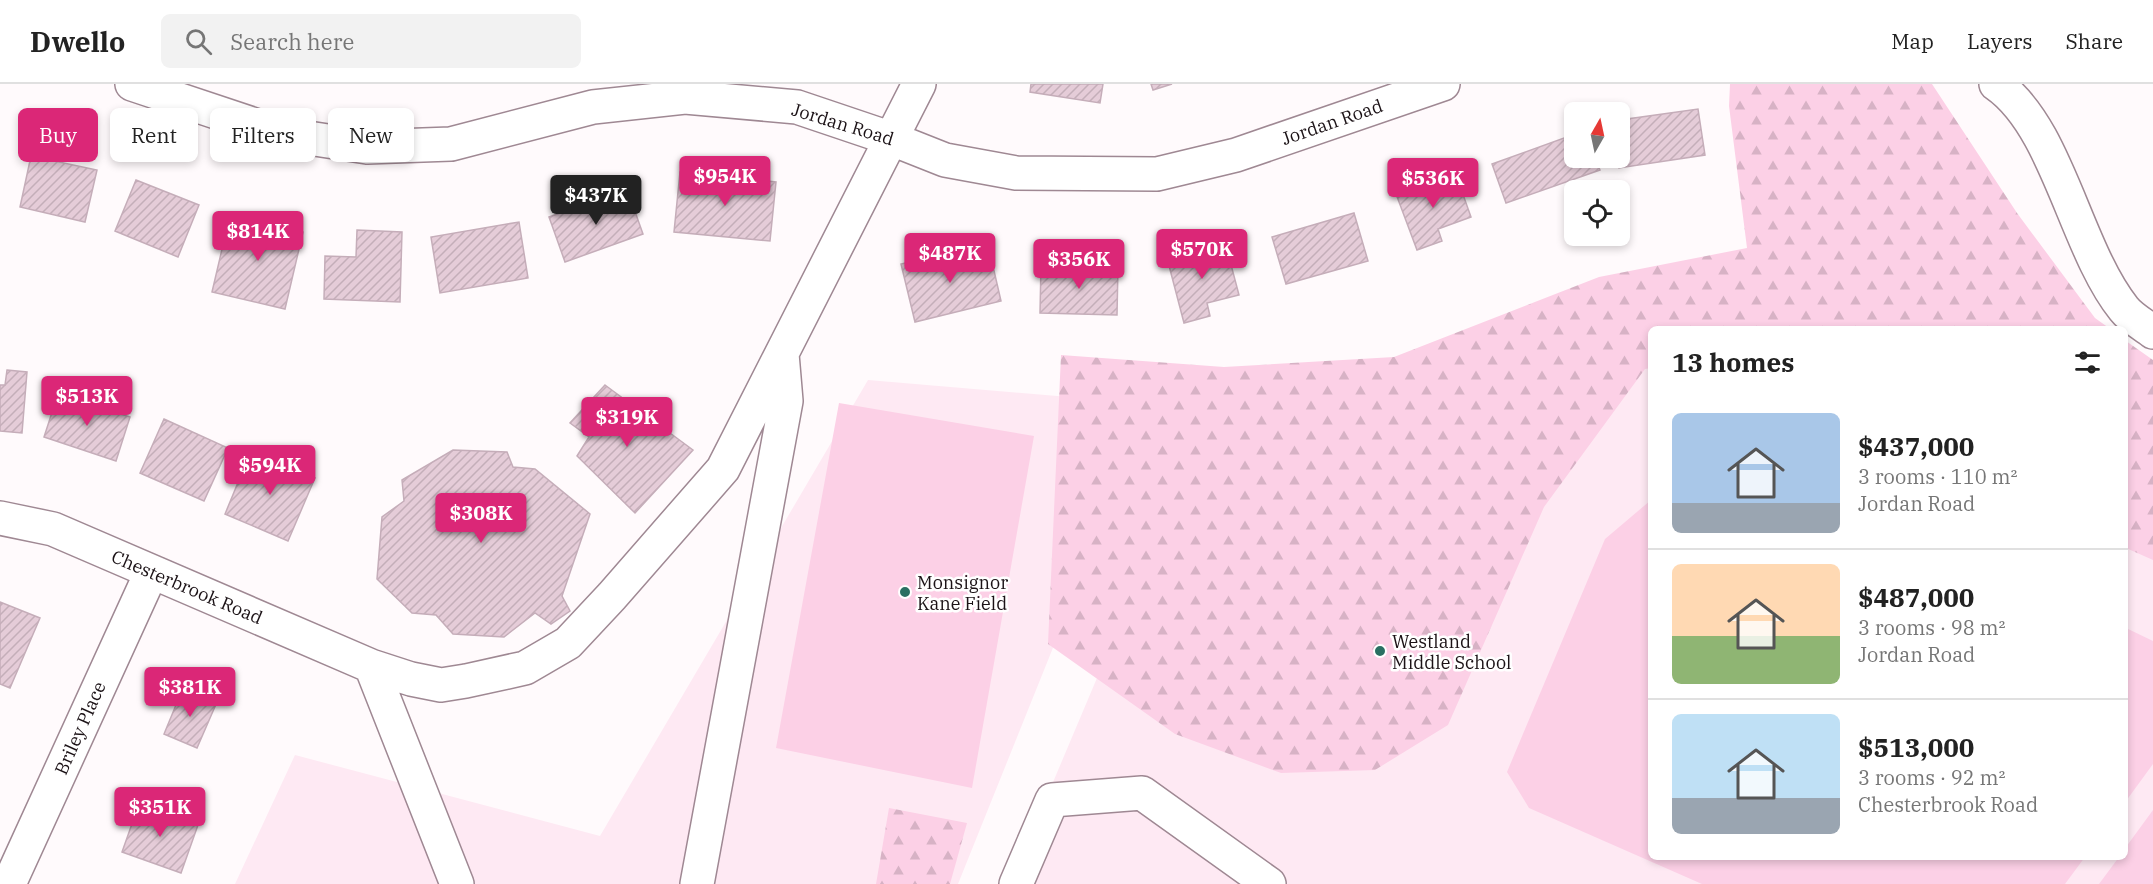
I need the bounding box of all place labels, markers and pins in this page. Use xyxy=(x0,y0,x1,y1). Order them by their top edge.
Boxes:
pin: $954K xyxy=(683,156,767,207)
pin: $536K xyxy=(1391,158,1475,209)
pin: $437K xyxy=(554,175,638,226)
pin: $814K xyxy=(216,211,300,262)
pin: $570K xyxy=(1160,229,1244,280)
pin: $487K xyxy=(908,233,992,284)
pin: $356K xyxy=(1037,239,1121,290)
pin: $513K xyxy=(45,376,129,427)
pin: $319K xyxy=(585,397,669,448)
pin: $594K xyxy=(228,445,312,496)
pin: $308K xyxy=(439,493,523,544)
place label: Monsignor Kane Field xyxy=(917,571,1008,615)
marker: Monsignor Kane Field xyxy=(898,585,912,599)
place label: Westland Middle School xyxy=(1392,630,1511,674)
marker: Westland Middle School xyxy=(1373,644,1387,658)
pin: $381K xyxy=(148,667,232,718)
pin: $351K xyxy=(118,787,202,838)

